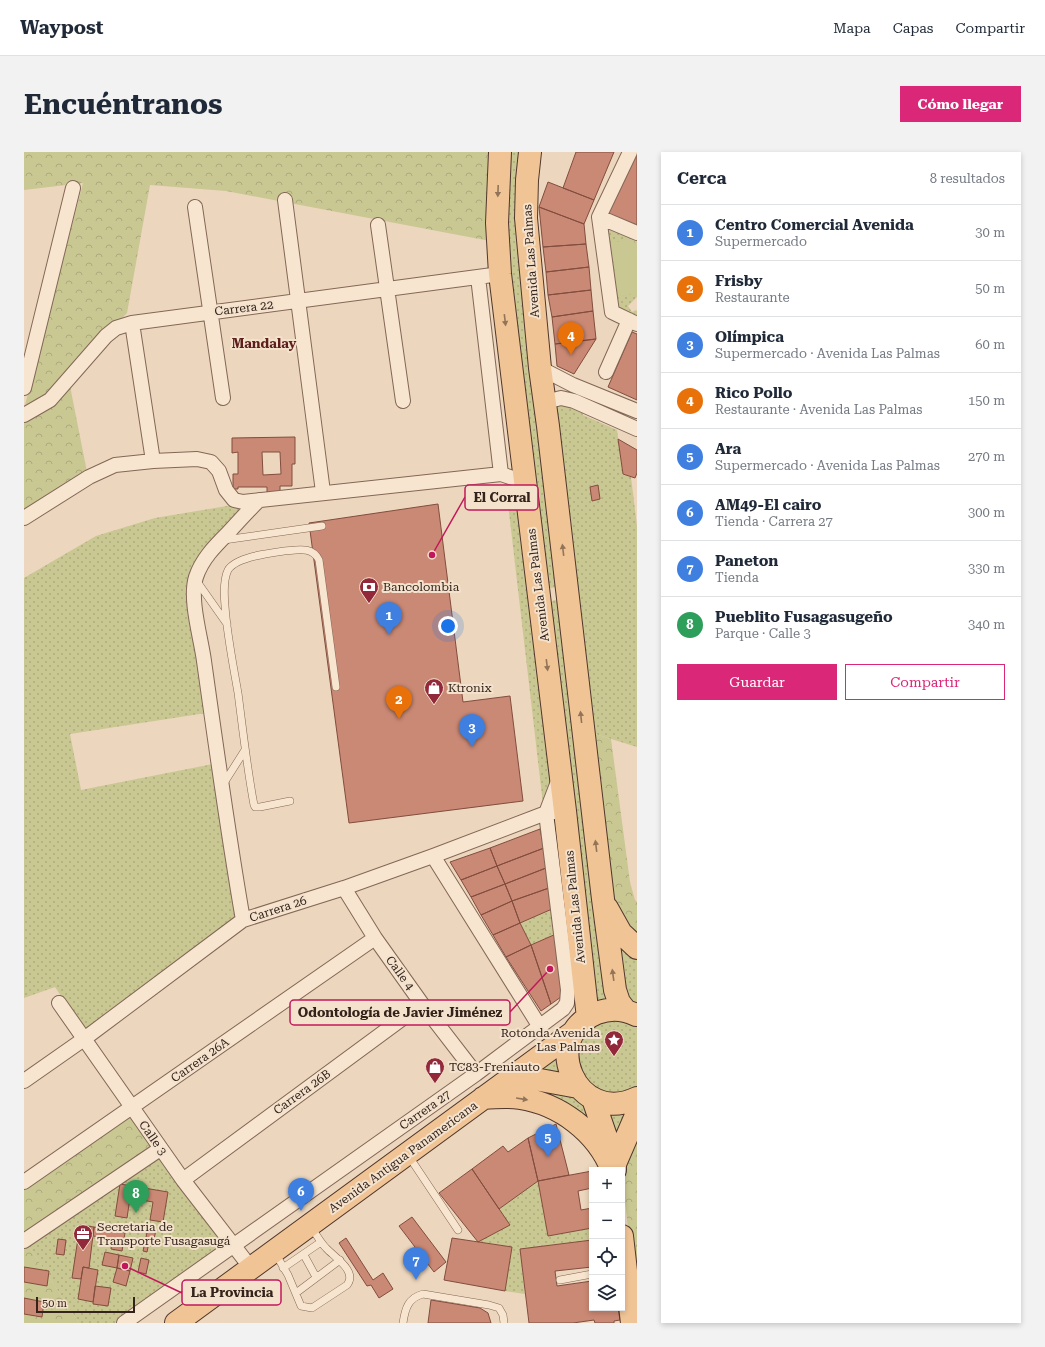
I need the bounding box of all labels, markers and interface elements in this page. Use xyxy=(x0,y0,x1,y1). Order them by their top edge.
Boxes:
text: Waypost xyxy=(20,16,103,39)
text: Mapa xyxy=(833,20,871,36)
text: Capas xyxy=(893,20,934,36)
text: Compartir xyxy=(956,20,1025,36)
button: Cómo llegar xyxy=(900,86,1021,122)
text: Encuéntranos xyxy=(24,88,222,121)
text: Cerca xyxy=(677,168,727,188)
text: 8 resultados xyxy=(930,171,1005,186)
one-way arrow xyxy=(495,185,501,198)
street label: Avenida Las Palmas xyxy=(520,204,542,318)
text: Centro Comercial Avenida xyxy=(715,216,914,234)
text: 1 xyxy=(686,225,694,240)
text: 30 m xyxy=(975,225,1005,240)
text: Supermercado xyxy=(715,234,807,249)
text: Frisby xyxy=(715,272,763,290)
text: 2 xyxy=(686,281,694,296)
text: 50 m xyxy=(975,281,1005,296)
text: Restaurante xyxy=(715,290,790,305)
street label: Carrera 22 xyxy=(214,297,275,319)
one-way arrow xyxy=(502,314,509,326)
pin: 4 xyxy=(558,322,584,355)
text: Olímpica xyxy=(715,328,784,346)
district label: Mandalay xyxy=(232,336,296,351)
text: 3 xyxy=(686,337,694,352)
text: 60 m xyxy=(975,337,1005,352)
text: Supermercado · Avenida Las Palmas xyxy=(715,346,940,361)
text: Rico Pollo xyxy=(715,384,792,402)
text: 4 xyxy=(686,393,694,408)
text: 150 m xyxy=(968,393,1005,408)
text: Restaurante · Avenida Las Palmas xyxy=(715,402,923,417)
text: Ara xyxy=(715,440,741,458)
text: 5 xyxy=(686,449,694,464)
text: 270 m xyxy=(968,449,1005,464)
text: Supermercado · Avenida Las Palmas xyxy=(715,458,940,473)
callout: El Corral xyxy=(465,485,538,510)
text: El Corral xyxy=(473,490,531,505)
text: AM49-El cairo xyxy=(715,496,822,514)
text: 6 xyxy=(686,505,694,520)
text: 300 m xyxy=(968,505,1005,520)
text: Tienda · Carrera 27 xyxy=(715,514,833,529)
street label: Avenida Las Palmas xyxy=(524,527,552,642)
one-way arrow xyxy=(559,544,566,556)
text: Paneton xyxy=(715,552,778,570)
text: 7 xyxy=(686,561,694,576)
text: 330 m xyxy=(968,561,1005,576)
text: Tienda xyxy=(715,570,759,585)
bank icon: Bancolombia xyxy=(358,576,380,604)
place label: Bancolombia xyxy=(383,580,460,594)
pin: 1 xyxy=(376,602,402,635)
text: Pueblito Fusagasugeño xyxy=(715,608,893,626)
your location xyxy=(438,616,458,636)
text: 8 xyxy=(686,617,694,632)
text: 340 m xyxy=(968,617,1005,632)
text: Parque · Calle 3 xyxy=(715,626,811,641)
one-way arrow xyxy=(544,659,550,671)
button: Guardar xyxy=(677,664,837,700)
button: Compartir xyxy=(845,664,1005,700)
shop icon: Ktronix xyxy=(423,677,445,705)
place label: Ktronix xyxy=(448,681,492,695)
pin: 2 xyxy=(386,686,412,719)
one-way arrow xyxy=(578,711,585,723)
pin: 3 xyxy=(459,714,485,747)
one-way arrow xyxy=(593,840,600,852)
street label: Avenida Las Palmas xyxy=(562,849,588,964)
street label: Carrera 26 xyxy=(248,893,309,925)
street label: Calle 4 xyxy=(383,953,417,993)
one-way arrow xyxy=(610,969,616,981)
callout: Odontología de Javier Jiménez xyxy=(290,1000,510,1025)
text: Odontología de Javier Jiménez xyxy=(298,1005,503,1020)
place label: Rotonda Avenida Las Palmas xyxy=(501,1026,600,1054)
place icon: Rotonda Avenida Las Palmas xyxy=(603,1029,625,1057)
street label: Carrera 26A xyxy=(168,1035,232,1085)
shop icon: TC83-Freniauto xyxy=(424,1056,446,1084)
place label: TC83-Freniauto xyxy=(449,1060,540,1074)
street label: Carrera 26B xyxy=(271,1067,333,1117)
street label: Carrera 27 xyxy=(397,1087,454,1133)
one-way arrow xyxy=(516,1096,528,1102)
street label: Avenida Antigua Panamericana xyxy=(326,1098,480,1216)
street label: Calle 3 xyxy=(136,1118,170,1158)
pin: 5 xyxy=(535,1124,561,1157)
map controls xyxy=(589,1167,625,1311)
button: + xyxy=(589,1167,625,1203)
pin: 6 xyxy=(288,1178,314,1211)
pin: 8 xyxy=(123,1180,149,1213)
button: − xyxy=(589,1203,625,1239)
place label: Secretaria de Transporte Fusagasugá xyxy=(97,1220,231,1248)
office icon: Secretaria de Transporte Fusagasugá xyxy=(72,1223,94,1251)
button: locate xyxy=(589,1239,625,1275)
pin: 7 xyxy=(403,1247,429,1280)
button: layers xyxy=(589,1275,625,1311)
callout: La Provincia xyxy=(182,1280,281,1305)
text: La Provincia xyxy=(191,1285,274,1300)
scale bar xyxy=(36,1295,135,1314)
text: 50 m xyxy=(42,1297,67,1310)

